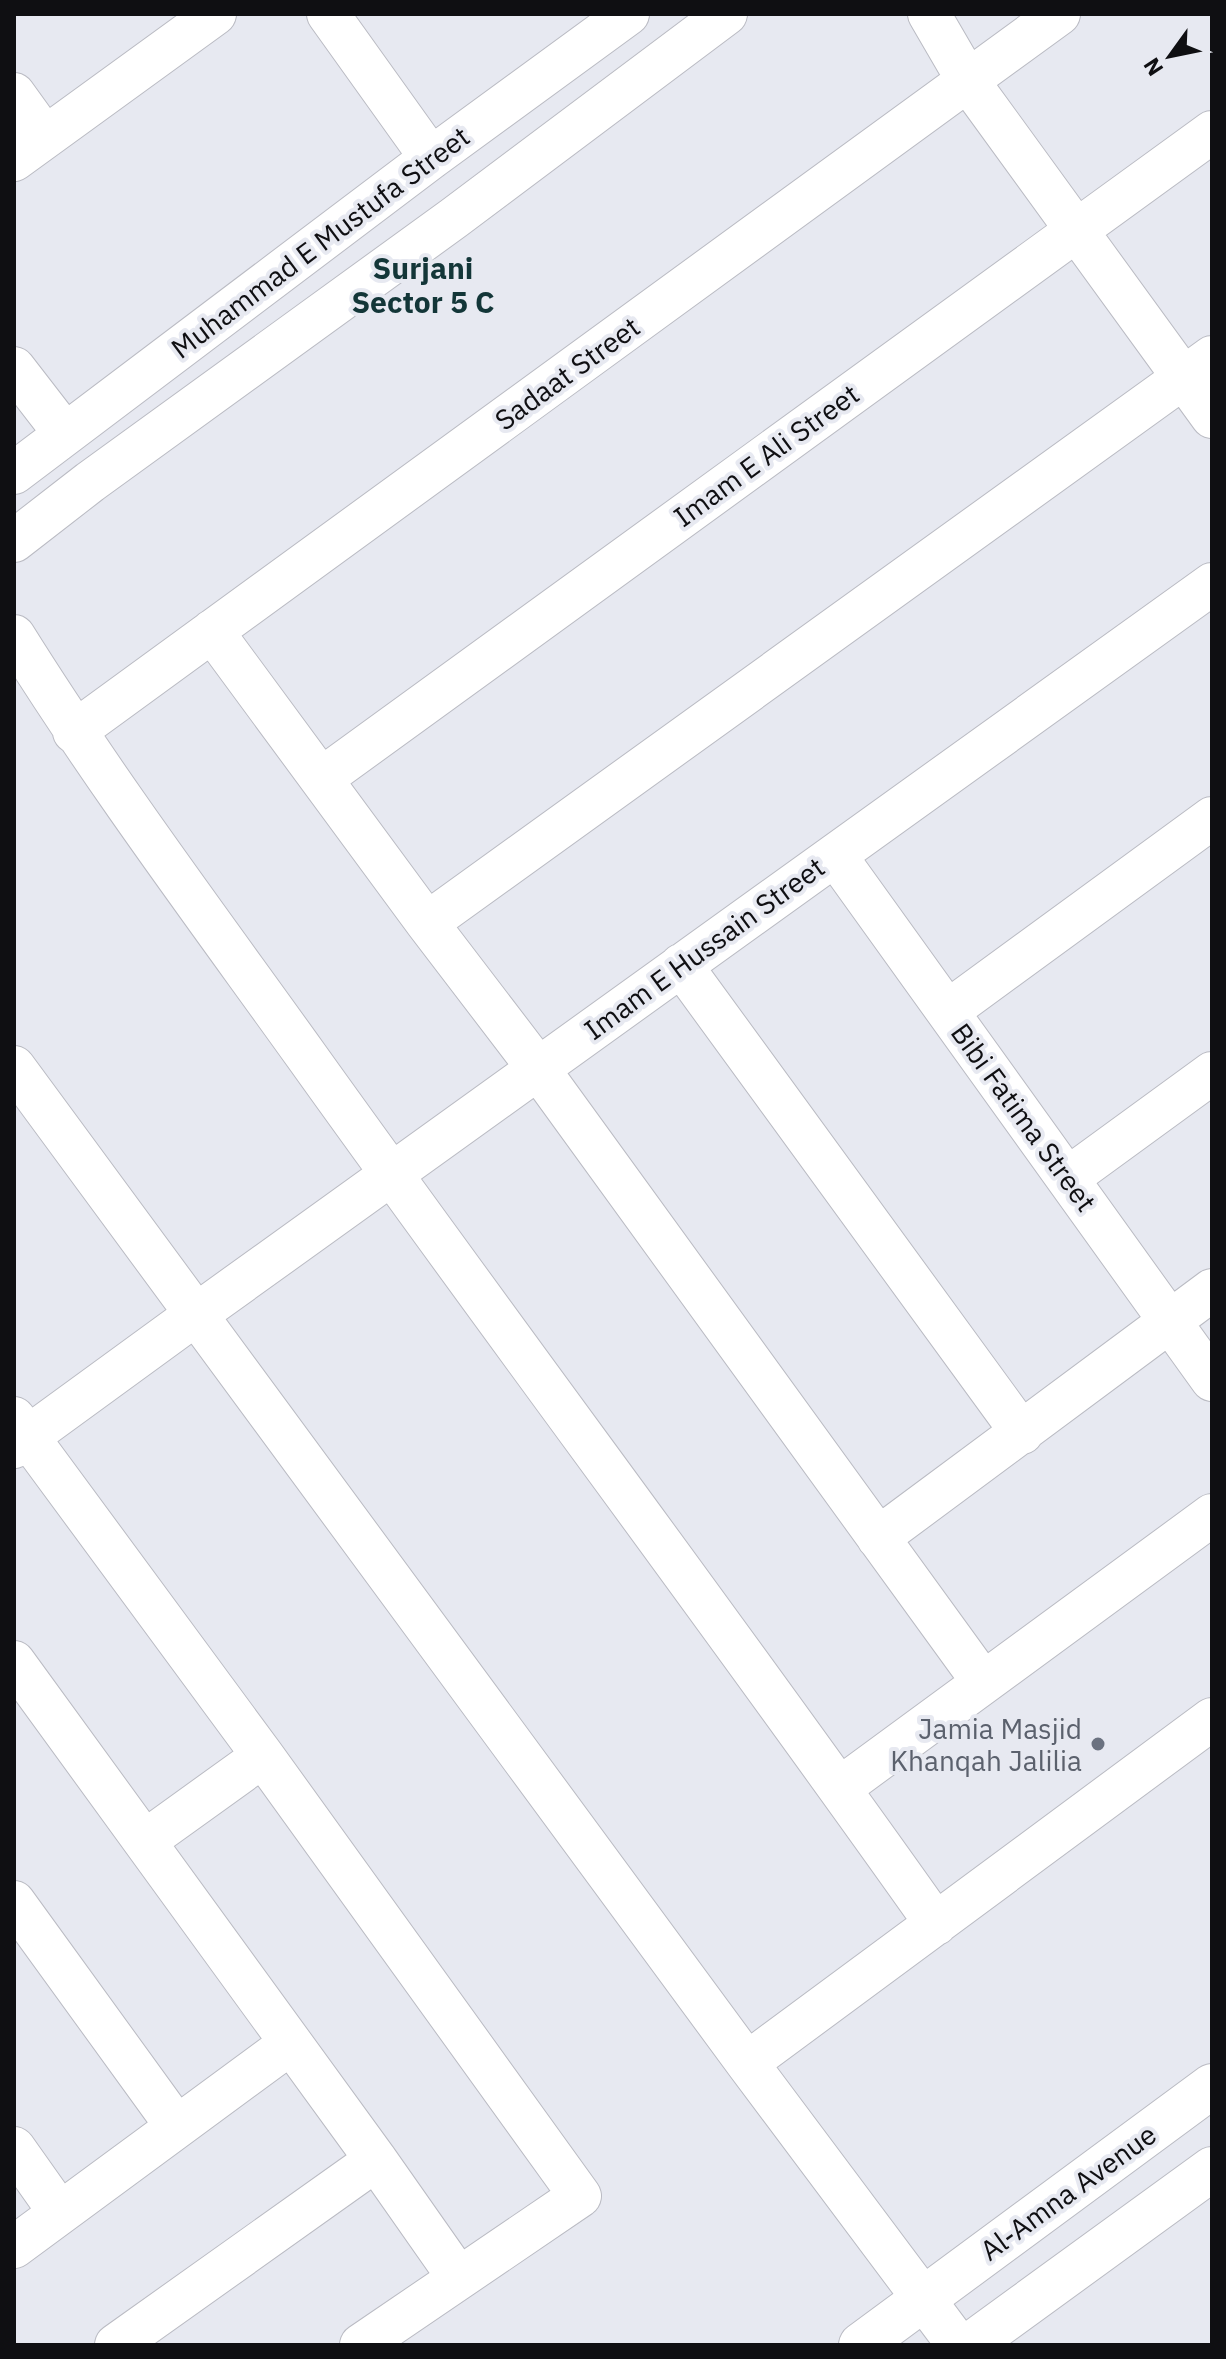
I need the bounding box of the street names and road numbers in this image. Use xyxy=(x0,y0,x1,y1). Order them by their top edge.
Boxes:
street label: Muhammad E Mustufa Street xyxy=(163,118,477,366)
street label: Sadaat Street xyxy=(487,308,647,438)
street label: Imam E Ali Street xyxy=(666,375,866,535)
street label: Imam E Hussain Street xyxy=(576,848,832,1048)
street label: Bibi Fatima Street xyxy=(943,1015,1105,1219)
street label: Al-Amna Avenue xyxy=(972,2116,1164,2268)

